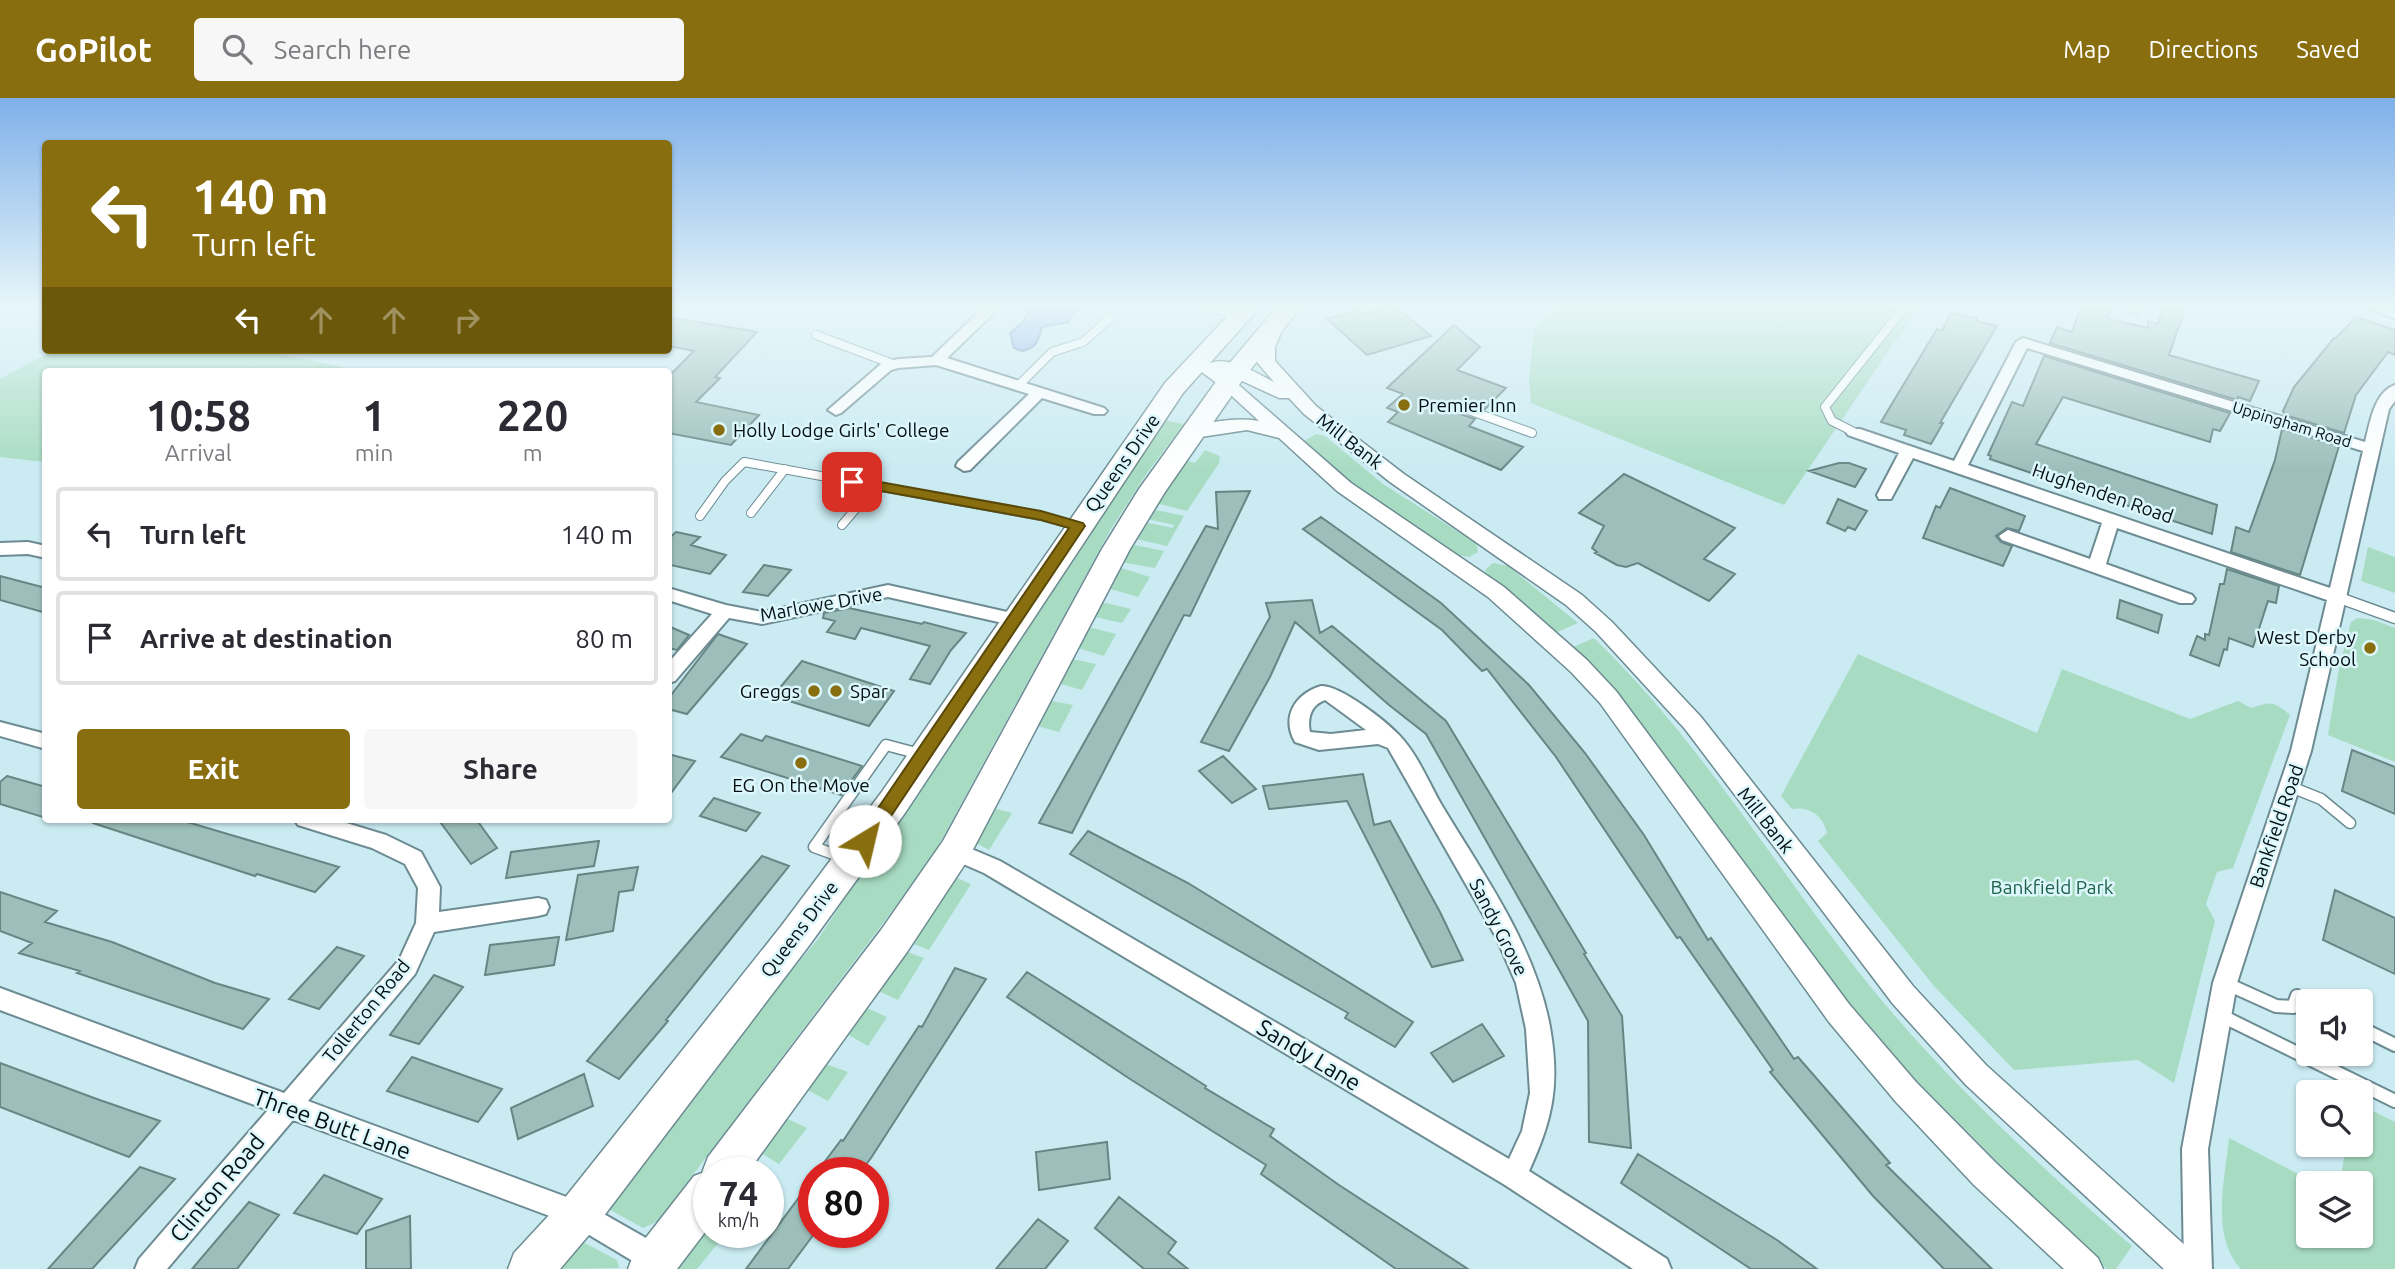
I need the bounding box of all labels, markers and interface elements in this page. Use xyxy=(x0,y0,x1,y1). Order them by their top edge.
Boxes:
search box xyxy=(194,18,684,81)
icon: search xyxy=(218,30,256,68)
text: GoPilot xyxy=(35,31,152,68)
text: Search here xyxy=(274,35,411,64)
text: Map xyxy=(2063,36,2110,63)
text: Directions xyxy=(2148,36,2258,63)
text: Saved xyxy=(2296,36,2360,63)
icon: left xyxy=(77,168,168,259)
text: 140 m xyxy=(192,168,329,223)
text: Turn left xyxy=(192,226,316,262)
icon: left xyxy=(229,301,267,339)
icon: ahead xyxy=(302,301,340,339)
icon: ahead xyxy=(375,301,413,339)
icon: right xyxy=(448,301,486,339)
text: 10:58 xyxy=(146,392,251,439)
text: 1 xyxy=(362,392,386,439)
text: 220 xyxy=(497,392,568,439)
place label: Premier Inn xyxy=(1418,394,1517,416)
marker: Premier Inn xyxy=(1396,397,1412,413)
street label: Uppingham Road xyxy=(2230,397,2354,451)
street label: Mill Bank xyxy=(1313,408,1388,474)
street label: Queens Drive xyxy=(1080,410,1164,516)
place label: Holly Lodge Girls' College xyxy=(733,419,949,441)
marker: Holly Lodge Girls' College xyxy=(711,422,727,438)
text: Arrival xyxy=(165,440,232,465)
text: min xyxy=(355,440,393,465)
text: m xyxy=(523,440,543,465)
pin xyxy=(822,452,882,512)
street label: Hughenden Road xyxy=(2030,459,2176,527)
icon: arrive xyxy=(833,463,871,501)
icon: left xyxy=(81,515,119,553)
text: Turn left xyxy=(140,520,246,549)
text: 140 m xyxy=(561,520,633,549)
street label: Marlowe Drive xyxy=(758,582,884,626)
icon: arrive xyxy=(81,619,119,657)
text: Arrive at destination xyxy=(140,624,393,653)
text: 80 m xyxy=(575,624,633,653)
place label: West Derby School xyxy=(2257,626,2356,670)
marker: West Derby School xyxy=(2362,640,2378,656)
place label: Greggs xyxy=(740,680,800,702)
place label: Spar xyxy=(850,680,888,702)
marker: Greggs xyxy=(806,683,822,699)
marker: Spar xyxy=(828,683,844,699)
button: Exit xyxy=(77,729,350,809)
button: Share xyxy=(364,729,637,809)
marker: EG On the Move xyxy=(793,755,809,771)
street label: Bankfield Road xyxy=(2245,761,2307,891)
place label: EG On the Move xyxy=(732,774,870,796)
street label: Mill Bank xyxy=(1733,783,1799,858)
position arrow xyxy=(828,804,902,878)
street label: Sandy Grove xyxy=(1465,875,1533,979)
street label: Queens Drive xyxy=(756,876,842,982)
park label: Bankfield Park xyxy=(1991,876,2114,898)
street label: Tollerton Road xyxy=(318,955,414,1067)
map controls xyxy=(2296,989,2373,1248)
button: sound xyxy=(2296,989,2373,1066)
street label: Sandy Lane xyxy=(1253,1014,1366,1095)
button: search xyxy=(2296,1080,2373,1157)
street label: Three Butt Lane xyxy=(250,1083,414,1164)
street label: Clinton Road xyxy=(164,1129,269,1247)
speed limit sign: 80 xyxy=(798,1157,889,1248)
button: layers xyxy=(2296,1171,2373,1248)
text: 74 xyxy=(719,1173,758,1213)
text: km/h xyxy=(718,1210,759,1230)

